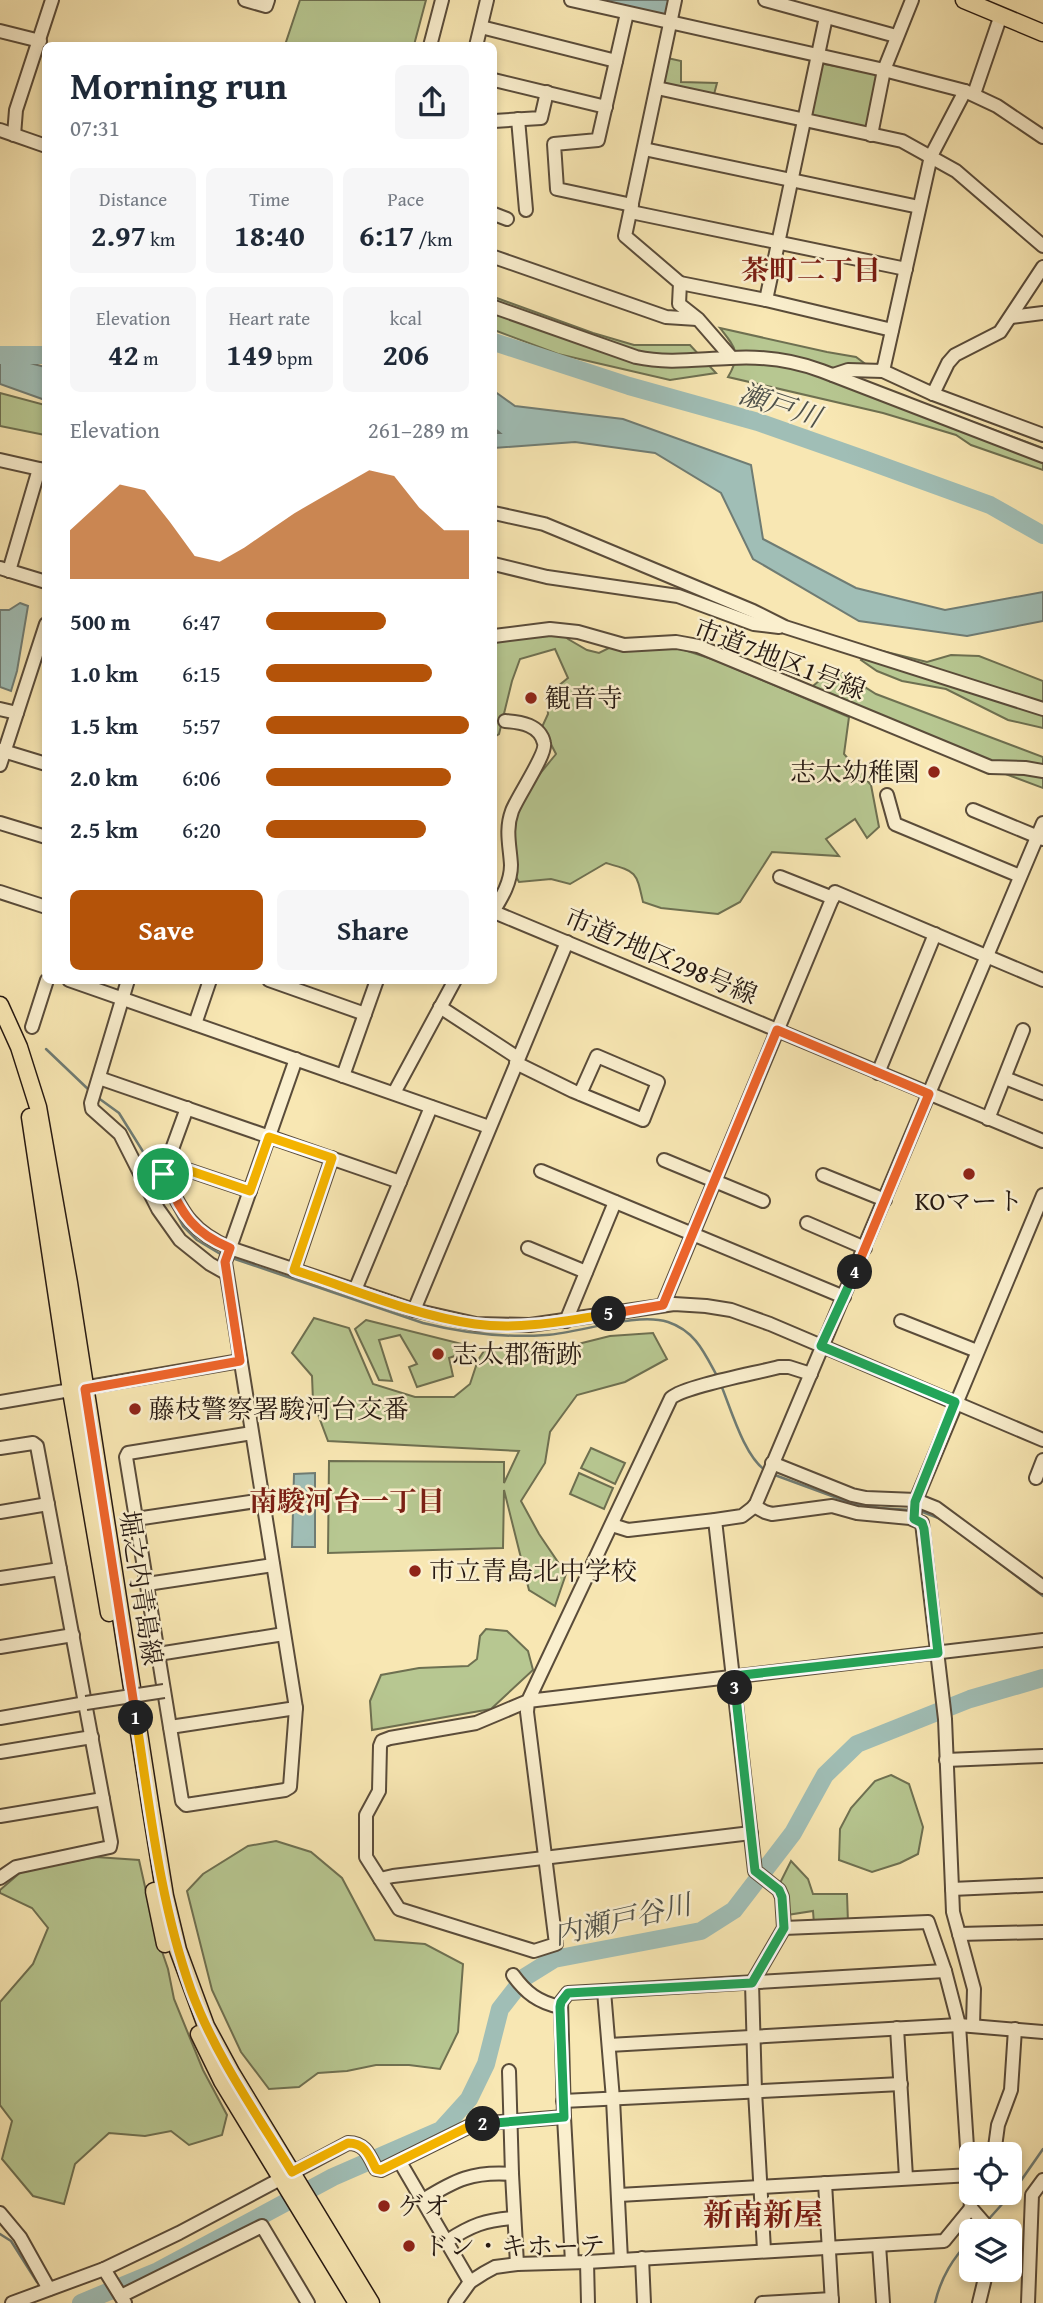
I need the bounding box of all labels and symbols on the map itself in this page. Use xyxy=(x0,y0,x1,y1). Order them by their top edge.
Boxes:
district label: 茶町二丁目 xyxy=(741,249,881,290)
water label: 瀬戸川 xyxy=(734,372,829,438)
street label: 市道7地区1号線 xyxy=(689,608,872,709)
place label: 観音寺 xyxy=(545,678,623,717)
marker: 観音寺 xyxy=(523,690,539,706)
place label: 志太幼稚園 xyxy=(790,752,920,791)
marker: 志太幼稚園 xyxy=(926,764,942,780)
street label: 市道7地区298号線 xyxy=(559,897,764,1014)
pin xyxy=(133,1144,193,1204)
marker: KOマート xyxy=(961,1166,977,1182)
place label: KOマート xyxy=(915,1181,1023,1220)
pin: 4 xyxy=(838,1254,872,1290)
pin: 5 xyxy=(592,1296,626,1332)
place label: 志太郡衙跡 xyxy=(452,1334,582,1373)
marker: 志太郡衙跡 xyxy=(430,1346,446,1362)
place label: 藤枝警察署駿河台交番 xyxy=(149,1389,409,1428)
marker: 藤枝警察署駿河台交番 xyxy=(127,1401,143,1417)
district label: 南駿河台一丁目 xyxy=(249,1480,445,1521)
street label: 堀之内青島線 xyxy=(110,1508,173,1668)
place label: 市立青島北中学校 xyxy=(429,1551,637,1590)
marker: 市立青島北中学校 xyxy=(407,1563,423,1579)
pin: 3 xyxy=(718,1670,752,1706)
pin: 1 xyxy=(118,1700,154,1736)
water label: 内瀬戸谷川 xyxy=(549,1882,698,1954)
pin: 2 xyxy=(466,2106,500,2142)
place label: ゲオ xyxy=(398,2186,449,2225)
district label: 新南新屋 xyxy=(703,2192,823,2236)
marker: ゲオ xyxy=(376,2198,392,2214)
place label: ドン・キホーテ xyxy=(423,2226,605,2265)
marker: ドン・キホーテ xyxy=(401,2238,417,2254)

